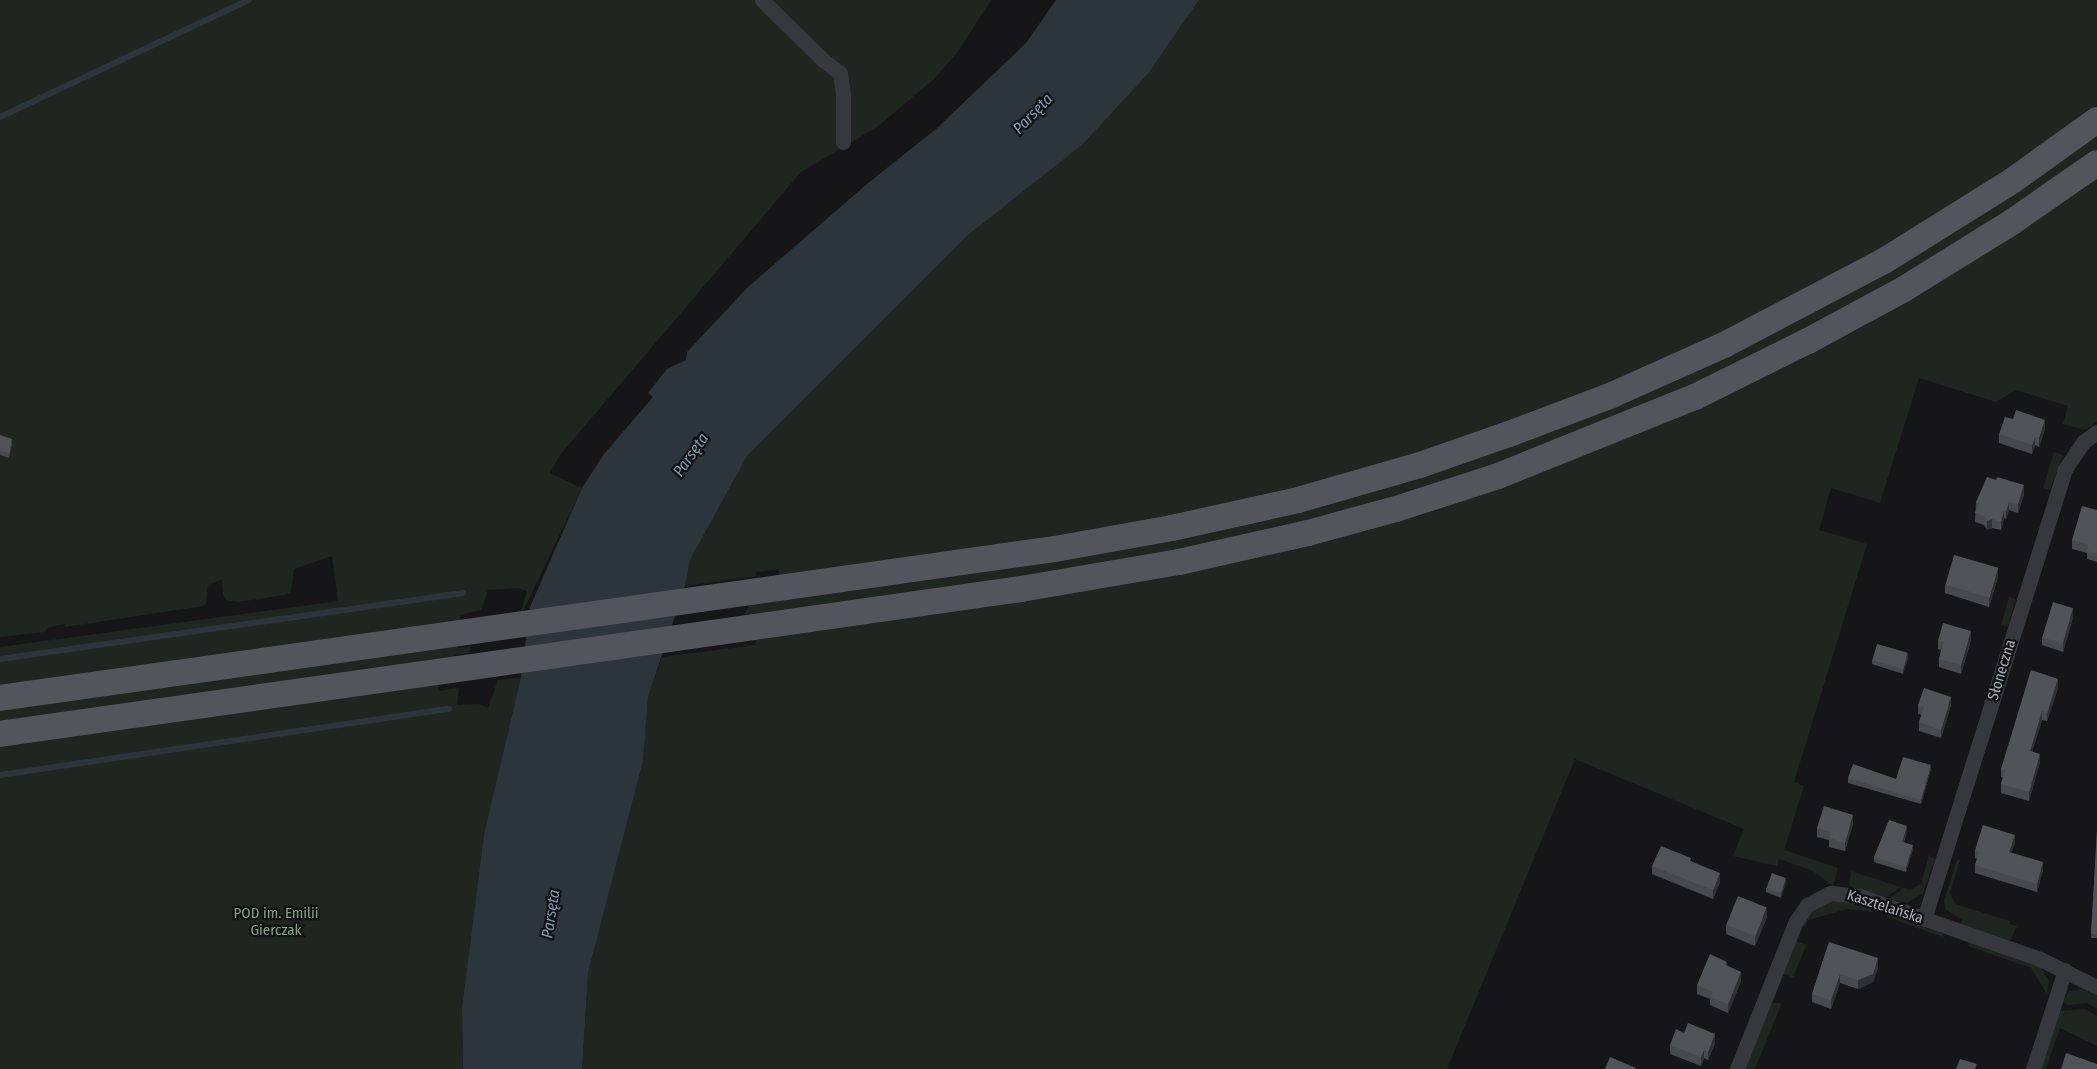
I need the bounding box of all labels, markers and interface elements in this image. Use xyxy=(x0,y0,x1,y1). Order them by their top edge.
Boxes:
water label: Parsęta xyxy=(1009,90,1057,138)
water label: Parsęta xyxy=(669,429,713,481)
street label: Słoneczna xyxy=(1984,638,2020,702)
street label: Kasztelańska xyxy=(1845,886,1925,928)
water label: Parsęta xyxy=(538,888,564,940)
park label: POD im. Emilii Gierczak xyxy=(233,904,319,939)

